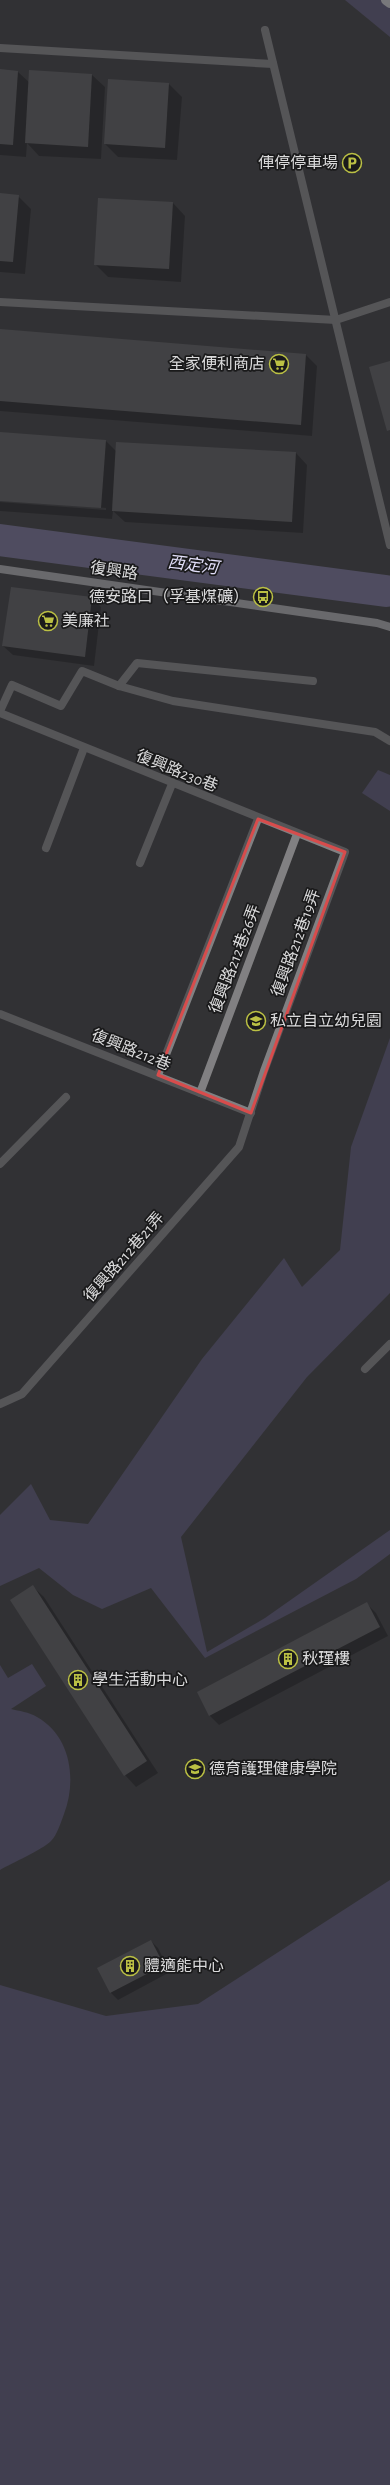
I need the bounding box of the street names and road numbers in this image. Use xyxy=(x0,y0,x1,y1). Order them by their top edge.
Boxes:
street label: 復興路 xyxy=(89,559,139,582)
street label: 復興路230巷 xyxy=(134,746,220,795)
street label: 復興路212巷19弄 xyxy=(268,887,323,999)
street label: 復興路212巷26弄 xyxy=(206,902,263,1015)
street label: 復興路212巷 xyxy=(89,1026,173,1073)
street label: 復興路212巷21弄 xyxy=(80,1209,167,1305)

